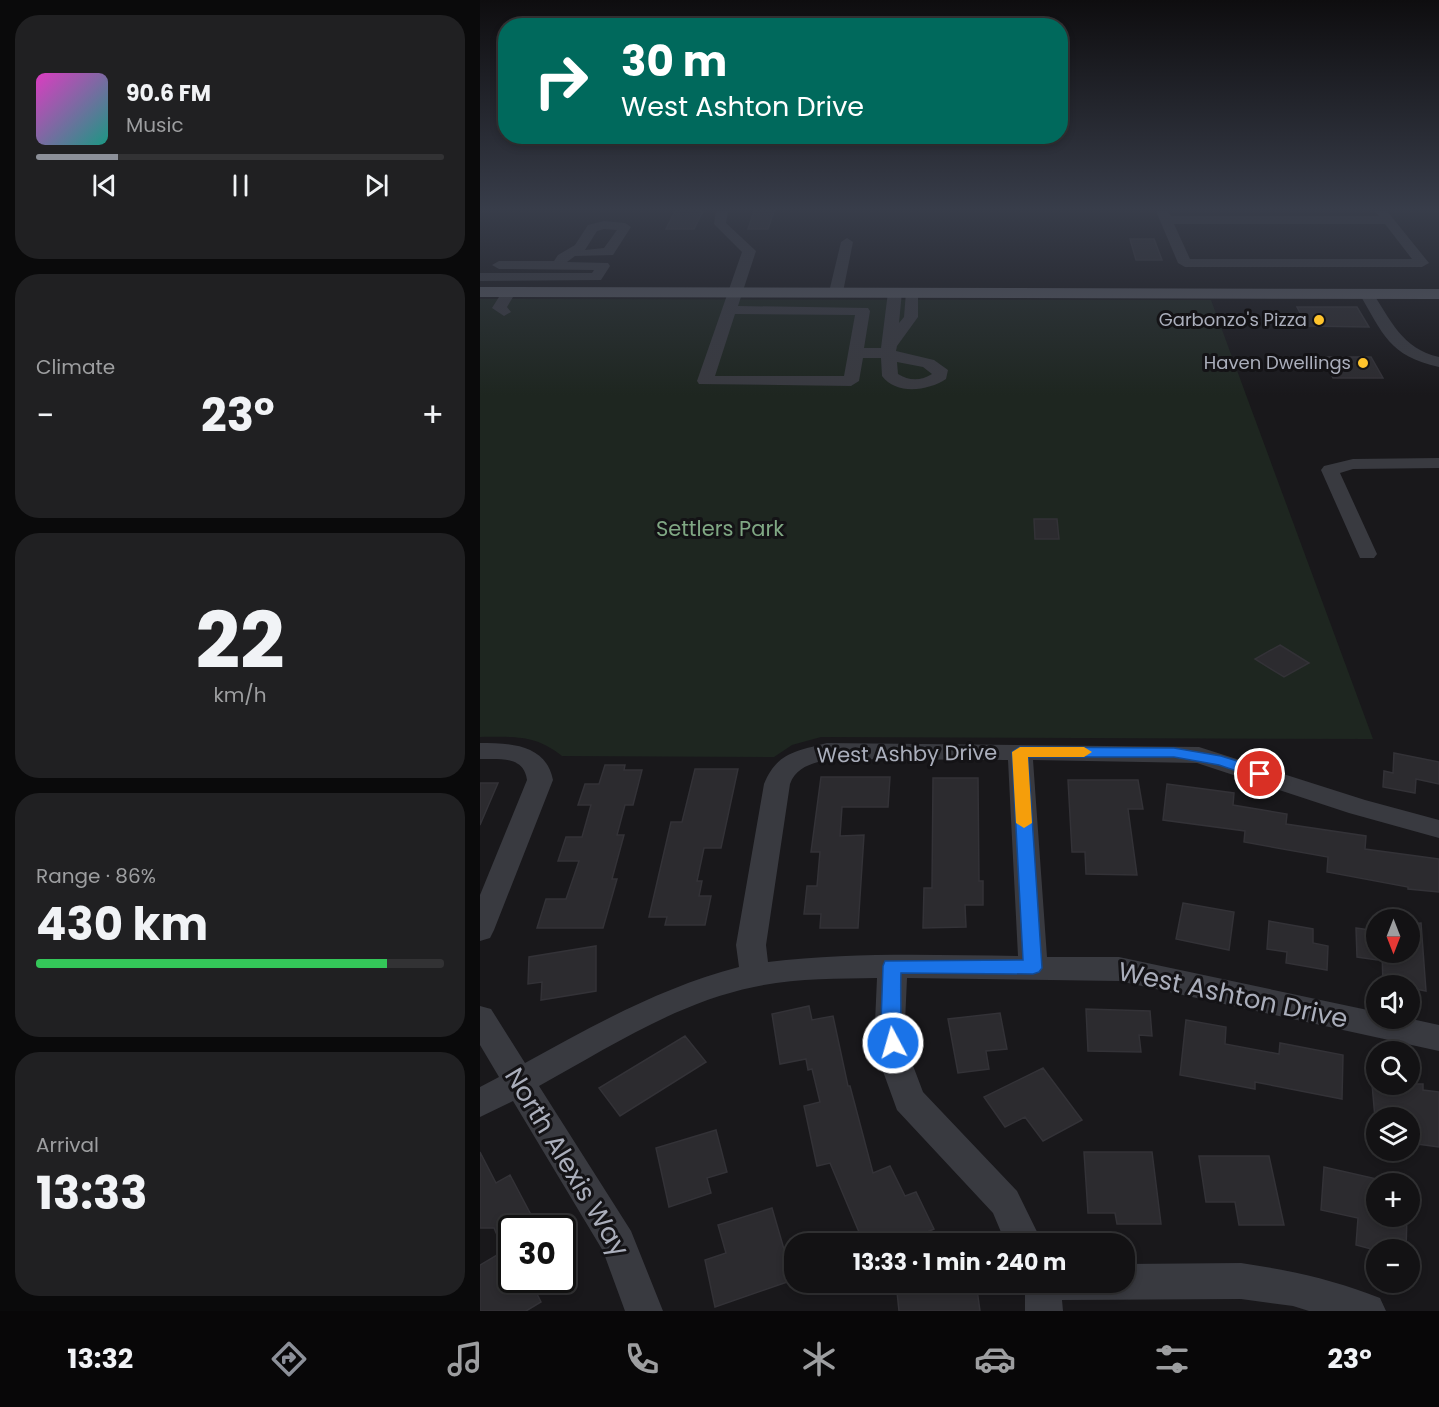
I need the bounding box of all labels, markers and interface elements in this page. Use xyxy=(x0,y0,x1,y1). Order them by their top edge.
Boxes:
text: 30 m xyxy=(621,32,727,91)
icon: right xyxy=(522,42,600,120)
text: 90.6 FM xyxy=(126,78,211,109)
text: West Ashton Drive xyxy=(621,88,864,125)
text: Music xyxy=(126,111,184,139)
icon: previous xyxy=(88,169,121,202)
icon: pause xyxy=(224,169,257,202)
icon: next xyxy=(360,169,393,202)
place label: Garbonzo's Pizza xyxy=(1159,307,1307,332)
marker: Garbonzo's Pizza xyxy=(1312,313,1326,327)
place label: Haven Dwellings xyxy=(1204,350,1351,375)
text: Climate xyxy=(36,353,115,381)
marker: Haven Dwellings xyxy=(1356,356,1370,370)
text: 23° xyxy=(201,384,275,447)
text: − xyxy=(36,392,54,439)
text: + xyxy=(421,392,444,439)
park label: Settlers Park xyxy=(656,514,784,543)
text: 22 xyxy=(195,586,285,695)
text: km/h xyxy=(213,681,267,709)
street label: West Ashby Drive xyxy=(816,737,998,770)
pin xyxy=(1234,748,1285,799)
icon: arrive xyxy=(1243,757,1276,790)
text: Range · 86% xyxy=(36,862,156,890)
text: 430 km xyxy=(36,893,208,956)
north arrow xyxy=(1366,909,1420,963)
map controls xyxy=(1366,909,1420,1293)
street label: West Ashton Drive xyxy=(1115,953,1351,1037)
button: sound xyxy=(1366,975,1420,1029)
position arrow xyxy=(861,1011,925,1075)
button: search xyxy=(1366,1041,1420,1095)
street label: North Alexis Way xyxy=(496,1061,638,1264)
button: layers xyxy=(1366,1107,1420,1161)
text: Arrival xyxy=(36,1131,99,1159)
text: 13:33 xyxy=(36,1162,147,1225)
button: + xyxy=(1366,1173,1420,1227)
speed limit sign: 30 xyxy=(498,1215,576,1293)
button: − xyxy=(1366,1239,1420,1293)
text: 13:33 · 1 min · 240 m xyxy=(853,1247,1066,1278)
icon: directions xyxy=(268,1338,310,1380)
icon: music xyxy=(444,1338,486,1380)
icon: phone xyxy=(621,1338,663,1380)
icon: climate xyxy=(798,1338,840,1380)
icon: car xyxy=(974,1338,1016,1380)
icon: filters xyxy=(1151,1338,1193,1380)
text: 13:32 xyxy=(67,1340,133,1377)
text: 23° xyxy=(1327,1340,1372,1377)

